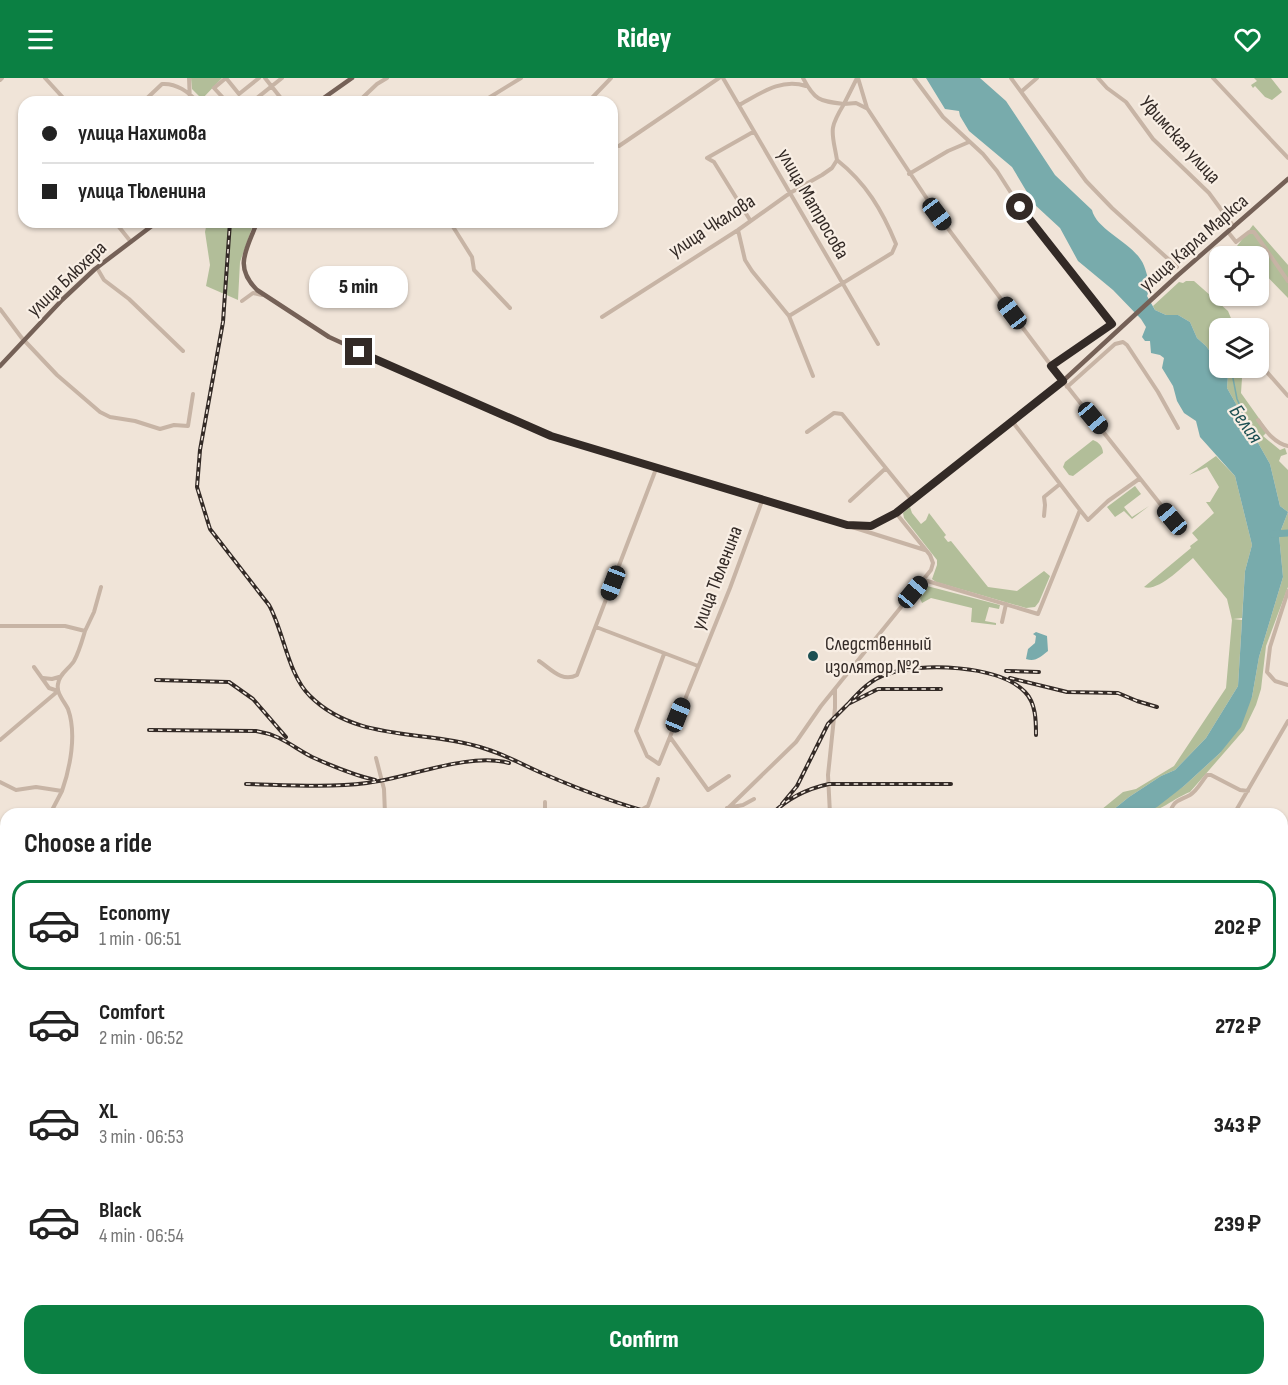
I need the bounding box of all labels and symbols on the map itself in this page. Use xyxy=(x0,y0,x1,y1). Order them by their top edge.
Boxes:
street label: Уфимская улица xyxy=(1134,91,1226,189)
street label: улица Матросова xyxy=(772,145,854,263)
street label: улица Чкалова xyxy=(664,189,760,263)
street label: улица Карла Маркса xyxy=(1135,189,1253,297)
route start xyxy=(1006,193,1033,220)
car xyxy=(919,194,955,234)
street label: улица Блюхера xyxy=(22,236,112,322)
callout: 5 min xyxy=(310,265,409,307)
car xyxy=(994,293,1030,333)
route end xyxy=(345,338,372,365)
car xyxy=(1075,398,1111,438)
water label: Белая xyxy=(1224,400,1268,448)
car xyxy=(1154,499,1190,539)
street label: улица Тюленина xyxy=(686,523,748,633)
car xyxy=(598,563,628,603)
car xyxy=(895,572,931,612)
place label: Следственный изолятор №2 xyxy=(825,632,932,679)
marker: Следственный изолятор №2 xyxy=(806,649,820,663)
car xyxy=(663,695,693,735)

